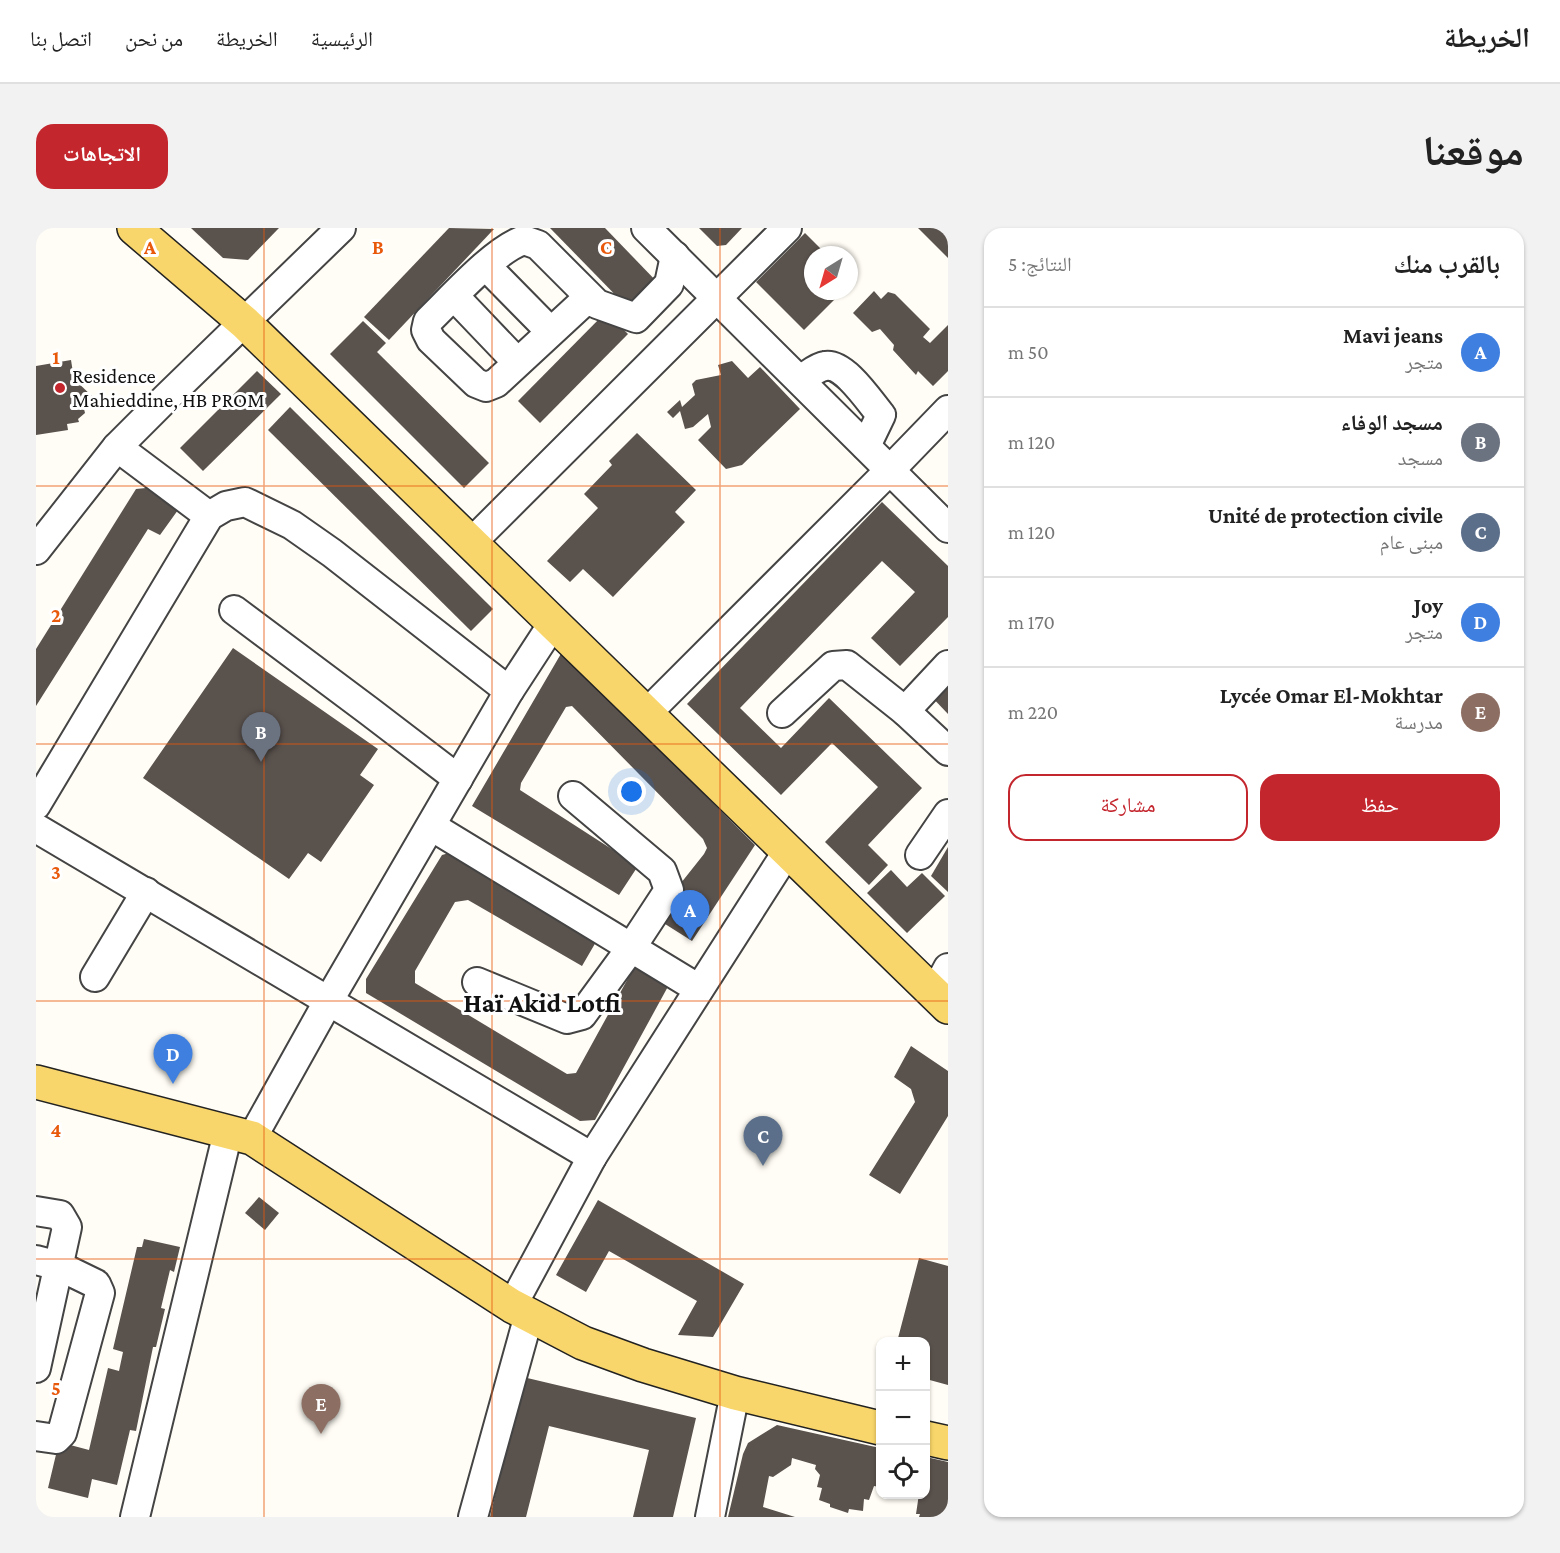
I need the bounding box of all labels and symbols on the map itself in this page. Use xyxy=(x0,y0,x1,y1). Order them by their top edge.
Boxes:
text: A xyxy=(143,236,157,258)
text: B xyxy=(372,236,384,258)
text: C xyxy=(600,236,612,258)
north arrow xyxy=(804,246,858,300)
text: 1 xyxy=(52,346,60,368)
place label: Residence Mahieddine, HB PROM xyxy=(72,364,265,412)
marker: Residence Mahieddine, HB PROM xyxy=(53,381,67,395)
text: 2 xyxy=(51,604,61,626)
pin: B xyxy=(242,712,280,762)
your location xyxy=(617,777,646,806)
text: 3 xyxy=(51,861,61,883)
pin: A xyxy=(670,890,710,940)
district label: Haï Akid Lotfi xyxy=(463,988,621,1018)
pin: D xyxy=(154,1034,192,1084)
pin: C xyxy=(744,1116,782,1166)
text: 4 xyxy=(51,1119,62,1141)
text: 5 xyxy=(51,1377,61,1399)
pin: E xyxy=(302,1384,340,1434)

